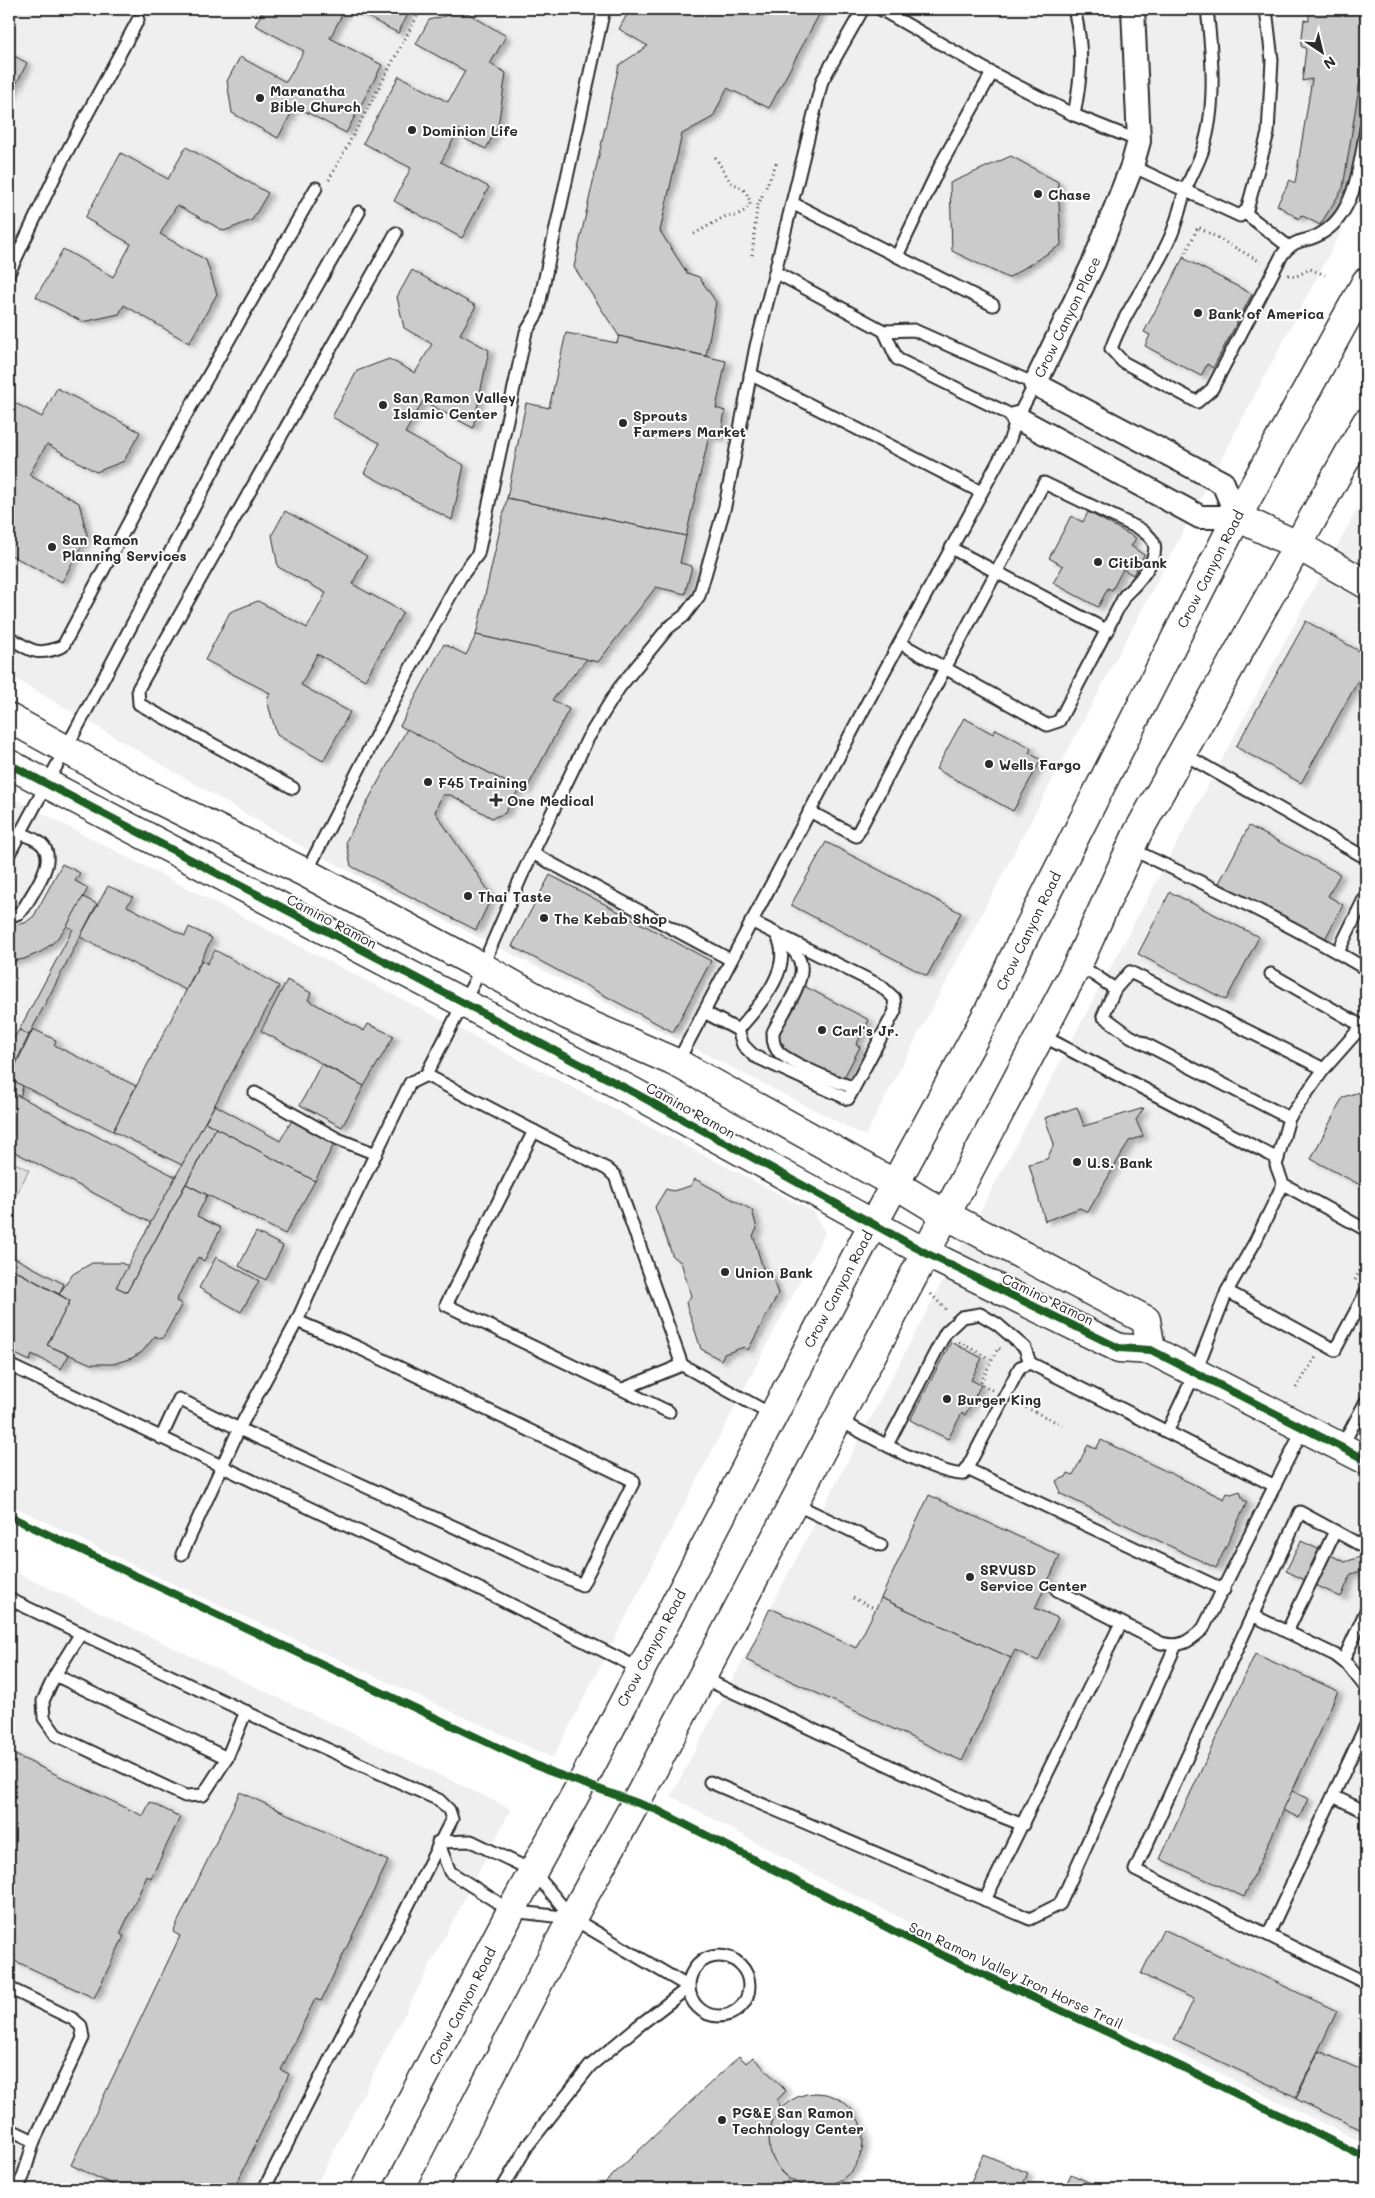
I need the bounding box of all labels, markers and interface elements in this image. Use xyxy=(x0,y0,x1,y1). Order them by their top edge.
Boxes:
north arrow xyxy=(1298,28,1348,78)
text: N xyxy=(1320,52,1340,74)
place label: Maranatha Bible Church xyxy=(270,81,361,116)
marker: Maranatha Bible Church xyxy=(254,92,266,104)
place label: Dominion Life xyxy=(422,121,518,140)
marker: Dominion Life xyxy=(406,124,418,136)
place label: Chase xyxy=(1048,185,1091,204)
marker: Chase xyxy=(1032,188,1044,200)
street label: Crow Canyon Place xyxy=(1029,253,1105,381)
place label: Bank of America xyxy=(1208,304,1325,323)
marker: Bank of America xyxy=(1192,307,1204,319)
place label: San Ramon Valley Islamic Center xyxy=(393,388,516,423)
marker: San Ramon Valley Islamic Center xyxy=(377,399,389,411)
place label: Sprouts Farmers Market xyxy=(633,406,746,441)
marker: Sprouts Farmers Market xyxy=(617,417,629,429)
street label: Crow Canyon Road xyxy=(1172,507,1248,631)
place label: San Ramon Planning Services xyxy=(62,530,187,565)
marker: San Ramon Planning Services xyxy=(46,541,58,553)
place label: Citibank xyxy=(1108,553,1167,572)
marker: Citibank xyxy=(1092,556,1104,568)
place label: Wells Fargo xyxy=(999,755,1081,774)
marker: Wells Fargo xyxy=(983,758,995,770)
place label: F45 Training xyxy=(438,773,527,792)
marker: F45 Training xyxy=(422,776,434,788)
place label: One Medical xyxy=(507,791,594,810)
marker: One Medical xyxy=(489,793,503,807)
street label: Crow Canyon Road xyxy=(991,868,1065,994)
place label: Thai Taste xyxy=(478,887,551,906)
street label: Camino Ramon xyxy=(284,889,380,953)
marker: Thai Taste xyxy=(462,890,474,902)
place label: The Kebab Shop xyxy=(554,909,667,928)
marker: The Kebab Shop xyxy=(538,912,550,924)
place label: Carl's Jr. xyxy=(832,1021,899,1040)
marker: Carl's Jr. xyxy=(816,1024,828,1036)
street label: Camino Ramon xyxy=(643,1078,739,1142)
place label: U.S. Bank xyxy=(1087,1153,1153,1172)
marker: U.S. Bank xyxy=(1071,1156,1083,1168)
street label: Crow Canyon Road xyxy=(799,1227,877,1351)
place label: Union Bank xyxy=(735,1263,813,1282)
marker: Union Bank xyxy=(719,1266,731,1278)
street label: Camino Ramon xyxy=(999,1269,1097,1329)
place label: Burger King xyxy=(957,1390,1041,1409)
marker: Burger King xyxy=(941,1393,953,1405)
place label: SRVUSD Service Center xyxy=(980,1560,1087,1595)
marker: SRVUSD Service Center xyxy=(964,1571,976,1583)
street label: Crow Canyon Road xyxy=(612,1586,690,1710)
street label: San Ramon Valley Iron Horse Trail xyxy=(906,1917,1126,2033)
street label: Crow Canyon Road xyxy=(424,1944,500,2068)
place label: PG&E San Ramon Technology Center xyxy=(732,2103,864,2138)
marker: PG&E San Ramon Technology Center xyxy=(716,2114,728,2126)

